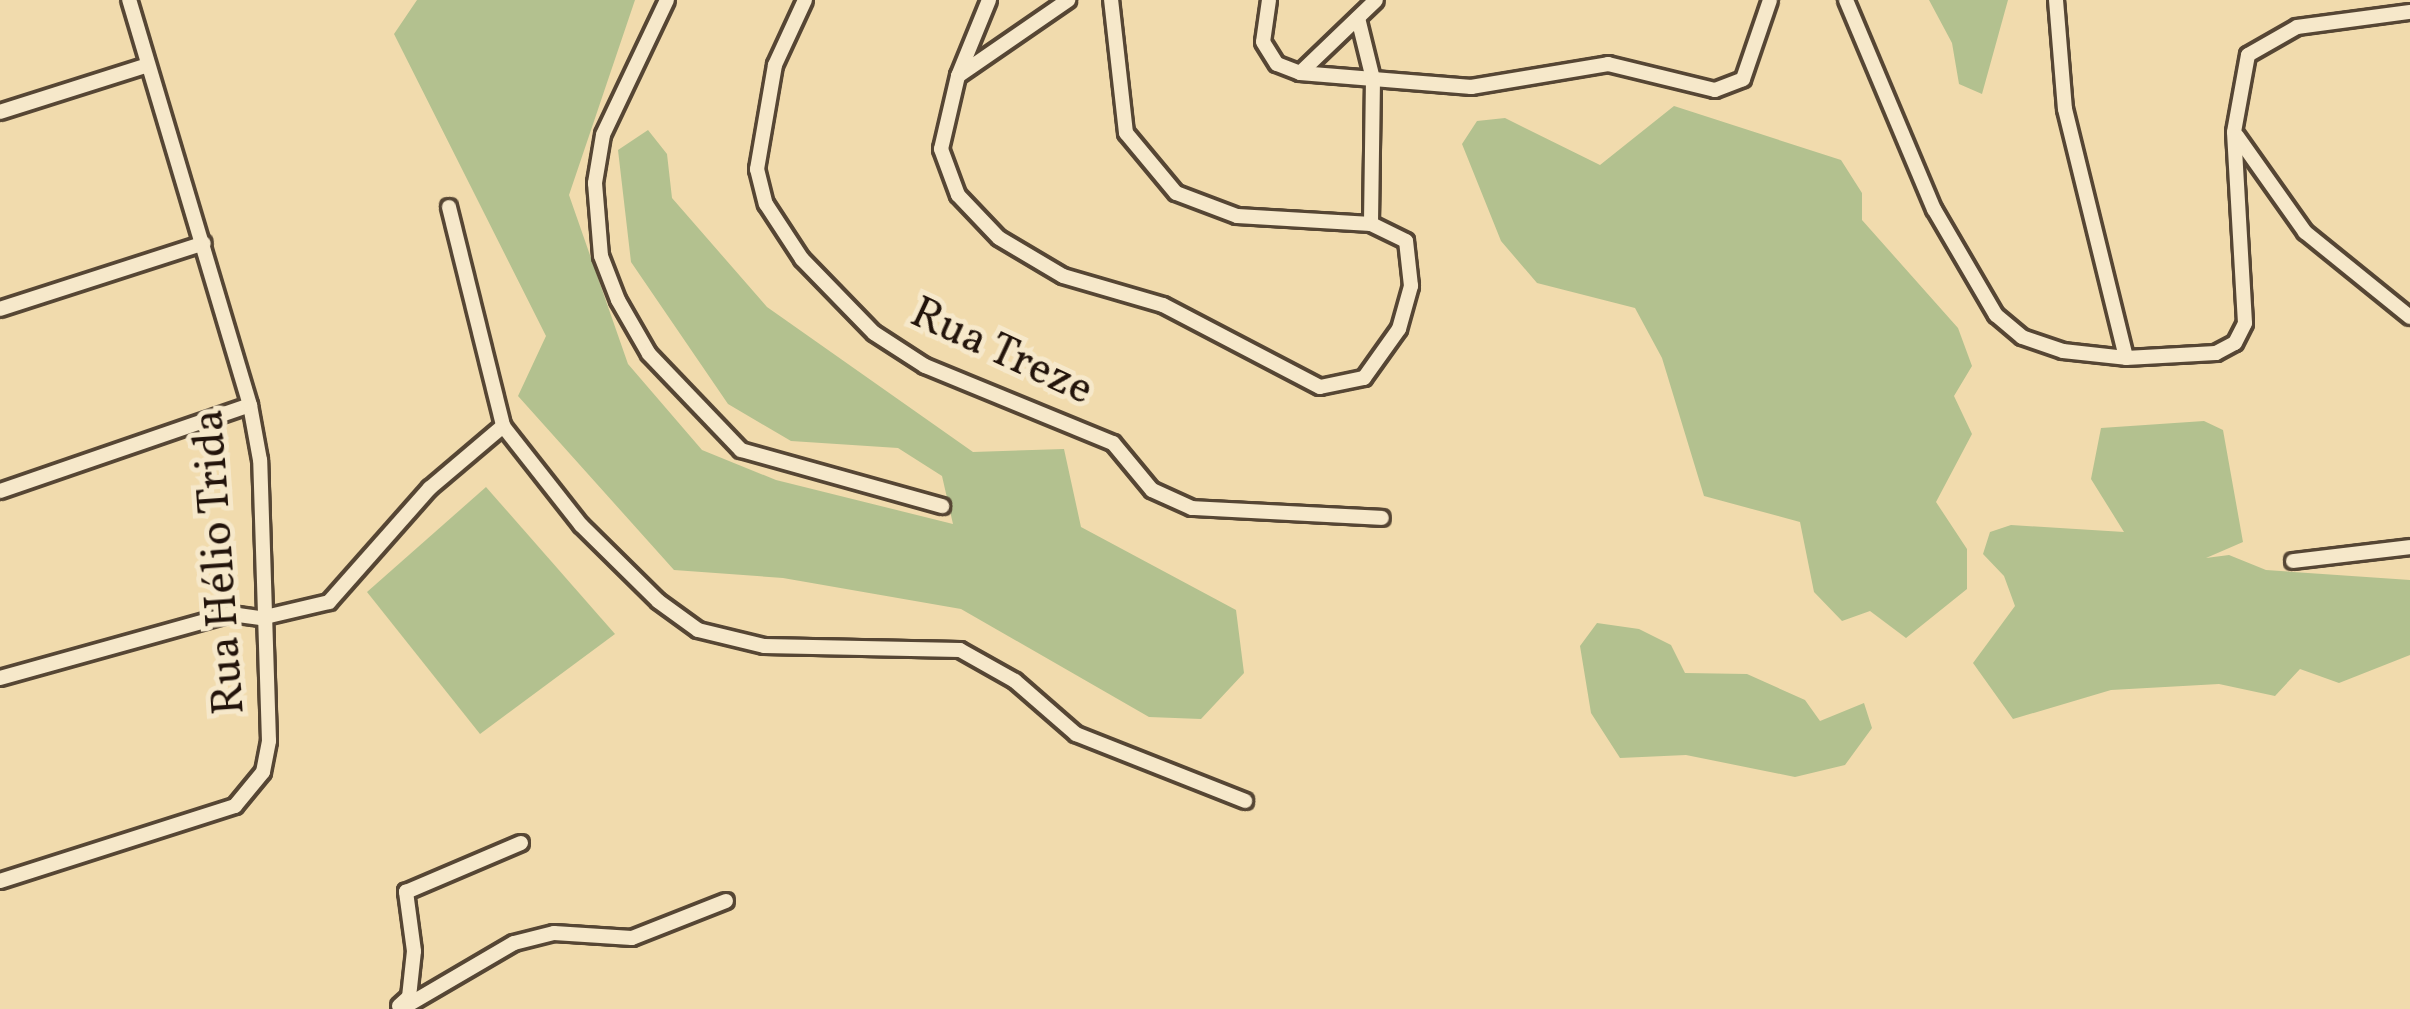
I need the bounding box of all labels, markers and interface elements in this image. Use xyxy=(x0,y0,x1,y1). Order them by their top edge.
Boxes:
street label: Rua Treze xyxy=(901,287,1101,419)
street label: Rua Hélio Trida xyxy=(183,407,259,717)

